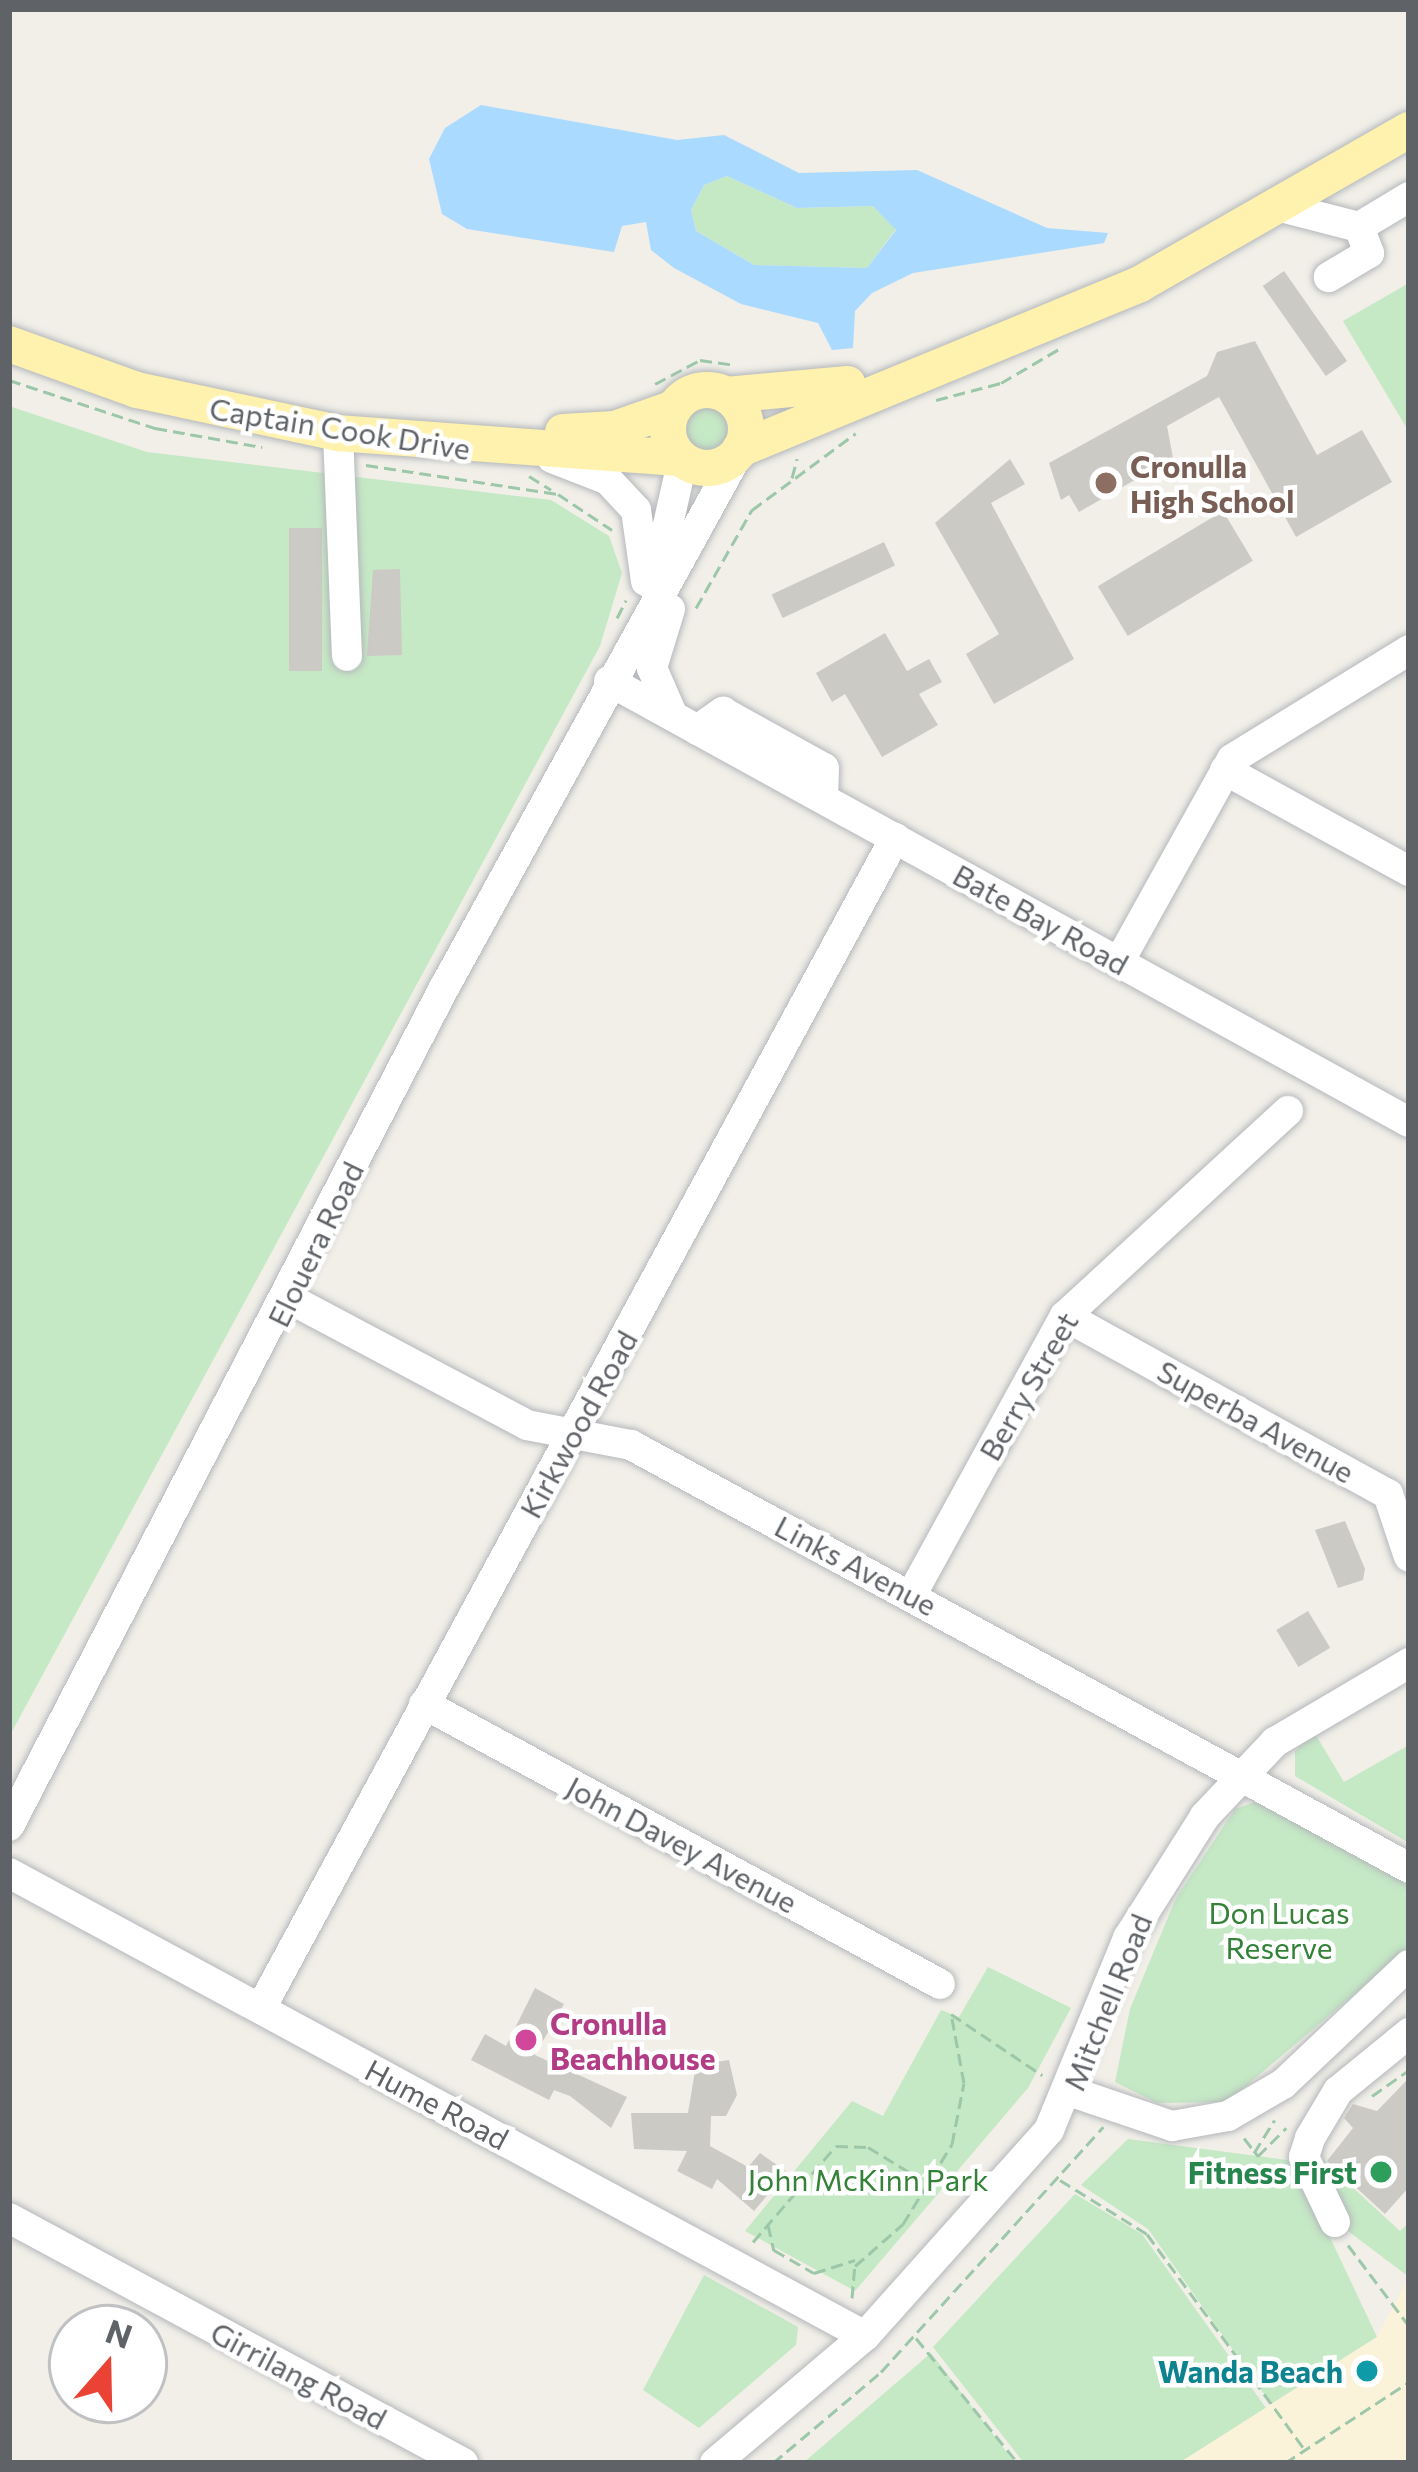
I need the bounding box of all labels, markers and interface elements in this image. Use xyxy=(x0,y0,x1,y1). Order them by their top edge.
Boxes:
street label: Captain Cook Drive xyxy=(207,390,473,466)
place label: Cronulla High School xyxy=(1130,448,1294,518)
marker: Cronulla High School xyxy=(1093,470,1119,496)
street label: Bate Bay Road xyxy=(947,856,1135,982)
street label: Elouera Road xyxy=(260,1156,370,1332)
street label: Berry Street xyxy=(971,1305,1085,1467)
street label: Kirkwood Road xyxy=(512,1324,644,1524)
street label: Superba Avenue xyxy=(1151,1352,1361,1490)
street label: Links Avenue xyxy=(769,1507,943,1623)
street label: John Davey Avenue xyxy=(561,1768,803,1920)
park label: Don Lucas Reserve xyxy=(1208,1894,1350,1964)
street label: Mitchell Road xyxy=(1055,1908,1159,2096)
place label: Cronulla Beachhouse xyxy=(550,2005,716,2076)
marker: Cronulla Beachhouse xyxy=(513,2027,539,2053)
street label: Hume Road xyxy=(359,2051,515,2157)
place label: Fitness First xyxy=(1188,2154,1357,2190)
marker: Fitness First xyxy=(1368,2159,1394,2185)
park label: John McKinn Park xyxy=(748,2161,988,2197)
north arrow xyxy=(48,2304,168,2424)
text: N xyxy=(101,2309,138,2356)
street label: Girrilang Road xyxy=(205,2314,393,2436)
place label: Wanda Beach xyxy=(1158,2353,1343,2389)
marker: Wanda Beach xyxy=(1354,2358,1380,2384)

